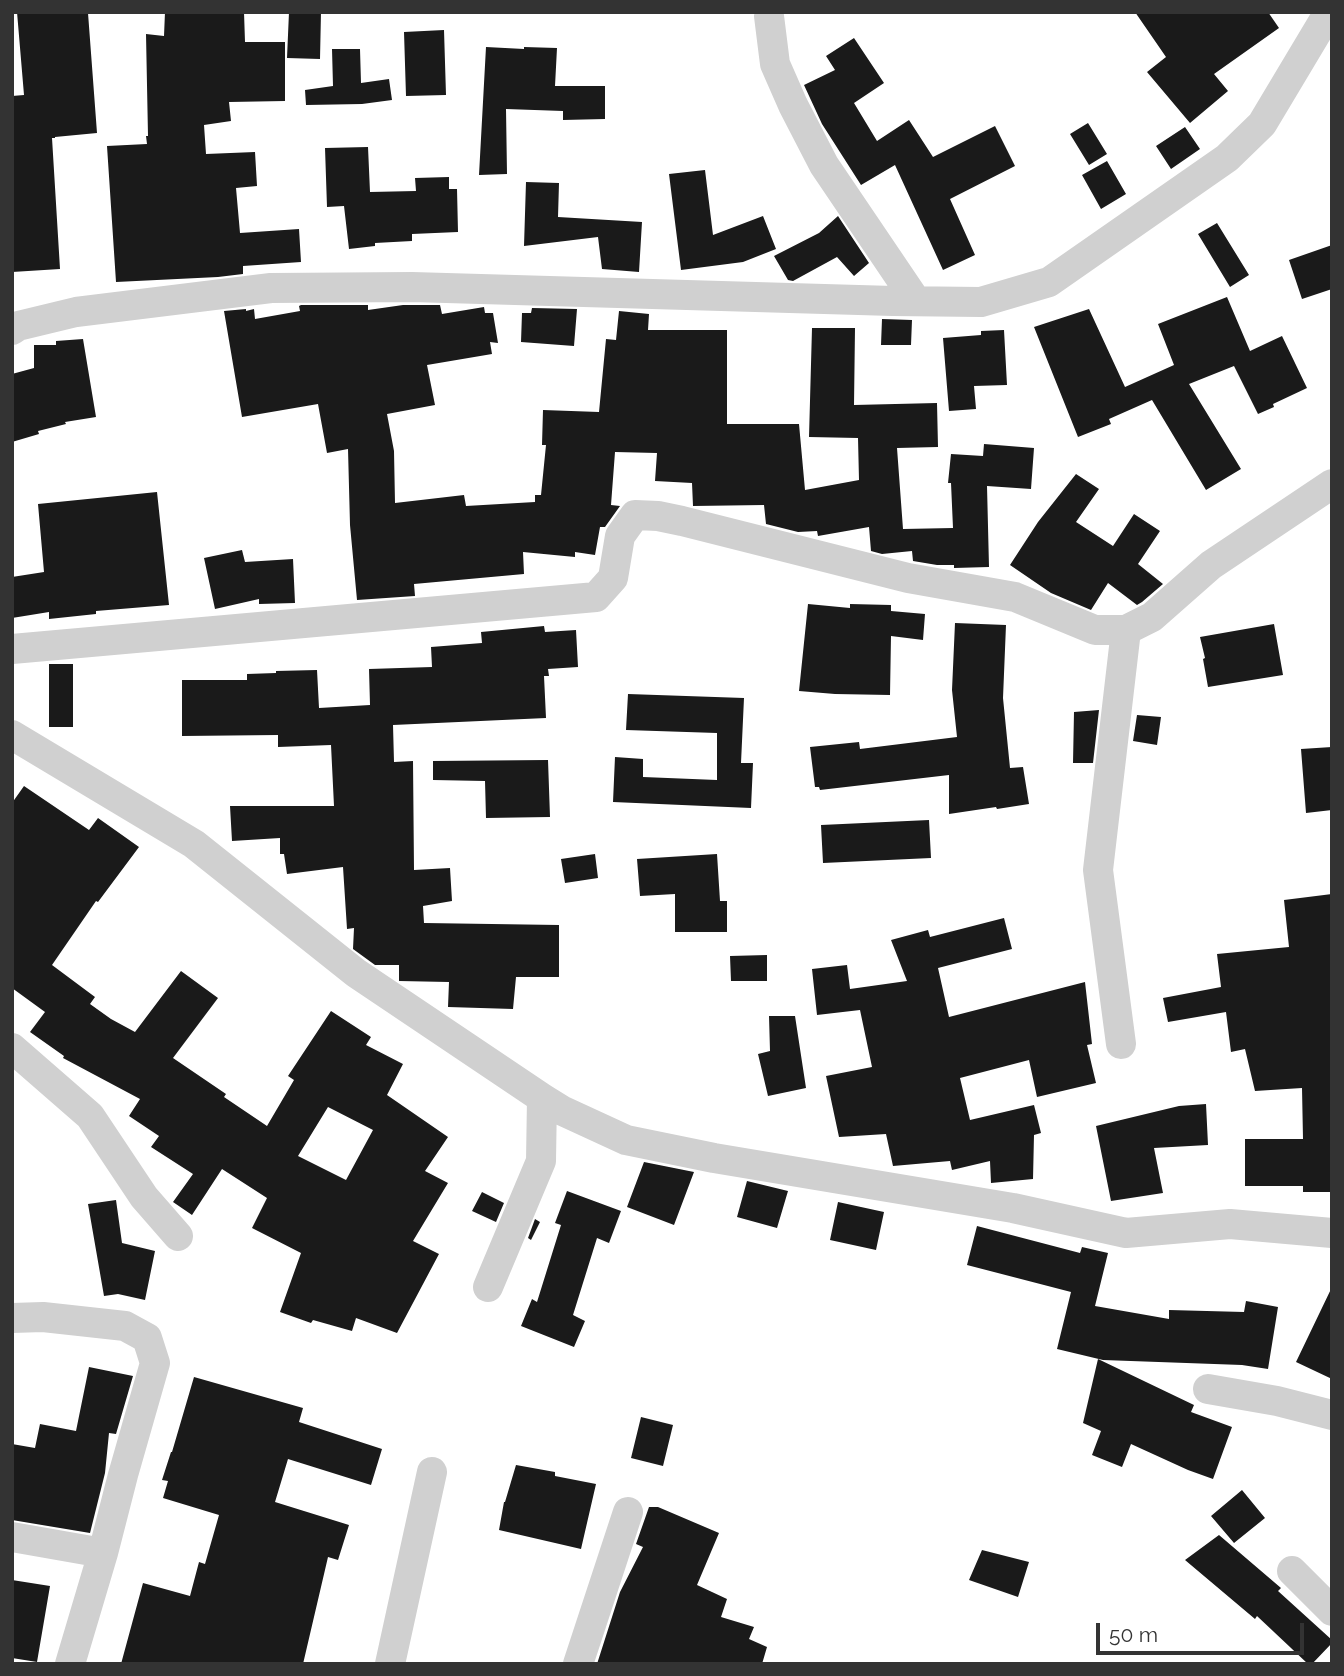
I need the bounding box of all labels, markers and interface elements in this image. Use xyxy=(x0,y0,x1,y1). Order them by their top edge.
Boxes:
scale bar xyxy=(1099,1610,1307,1654)
text: 50 m xyxy=(1109,1622,1158,1647)

